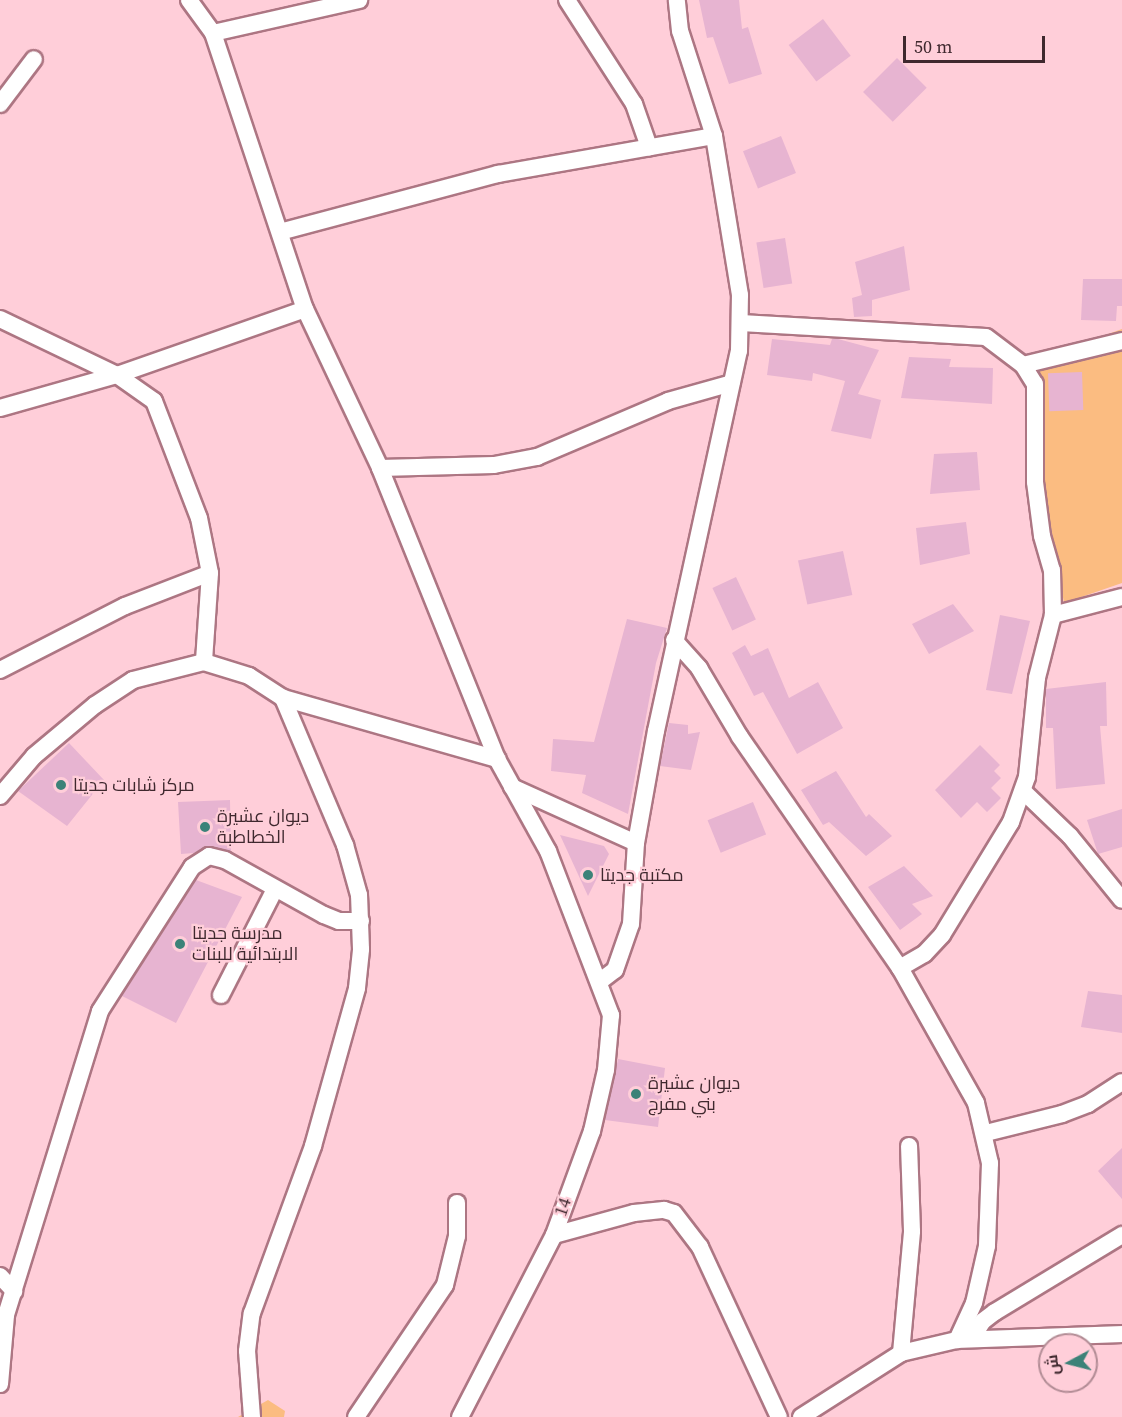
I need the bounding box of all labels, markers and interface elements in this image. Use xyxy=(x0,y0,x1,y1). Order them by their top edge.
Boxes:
scale bar xyxy=(906,24,1048,62)
text: 50 m xyxy=(914,34,952,59)
place label: مركز شابات جديتا xyxy=(73,774,195,796)
marker: مركز شابات جديتا xyxy=(54,778,68,792)
place label: ديوان عشيرة الخطاطبة xyxy=(217,806,309,848)
marker: ديوان عشيرة الخطاطبة xyxy=(198,820,212,834)
place label: مكتبة جديتا xyxy=(600,864,684,886)
marker: مكتبة جديتا xyxy=(581,868,595,882)
place label: مدرسة جديتا الابتدائية للبنات xyxy=(192,923,298,966)
marker: مدرسة جديتا الابتدائية للبنات xyxy=(173,937,187,951)
place label: ديوان عشيرة بني مفرج xyxy=(648,1073,740,1116)
marker: ديوان عشيرة بني مفرج xyxy=(629,1087,643,1101)
street label: 14 xyxy=(550,1195,576,1219)
north arrow xyxy=(1038,1333,1098,1393)
text: ش xyxy=(1040,1353,1064,1376)

